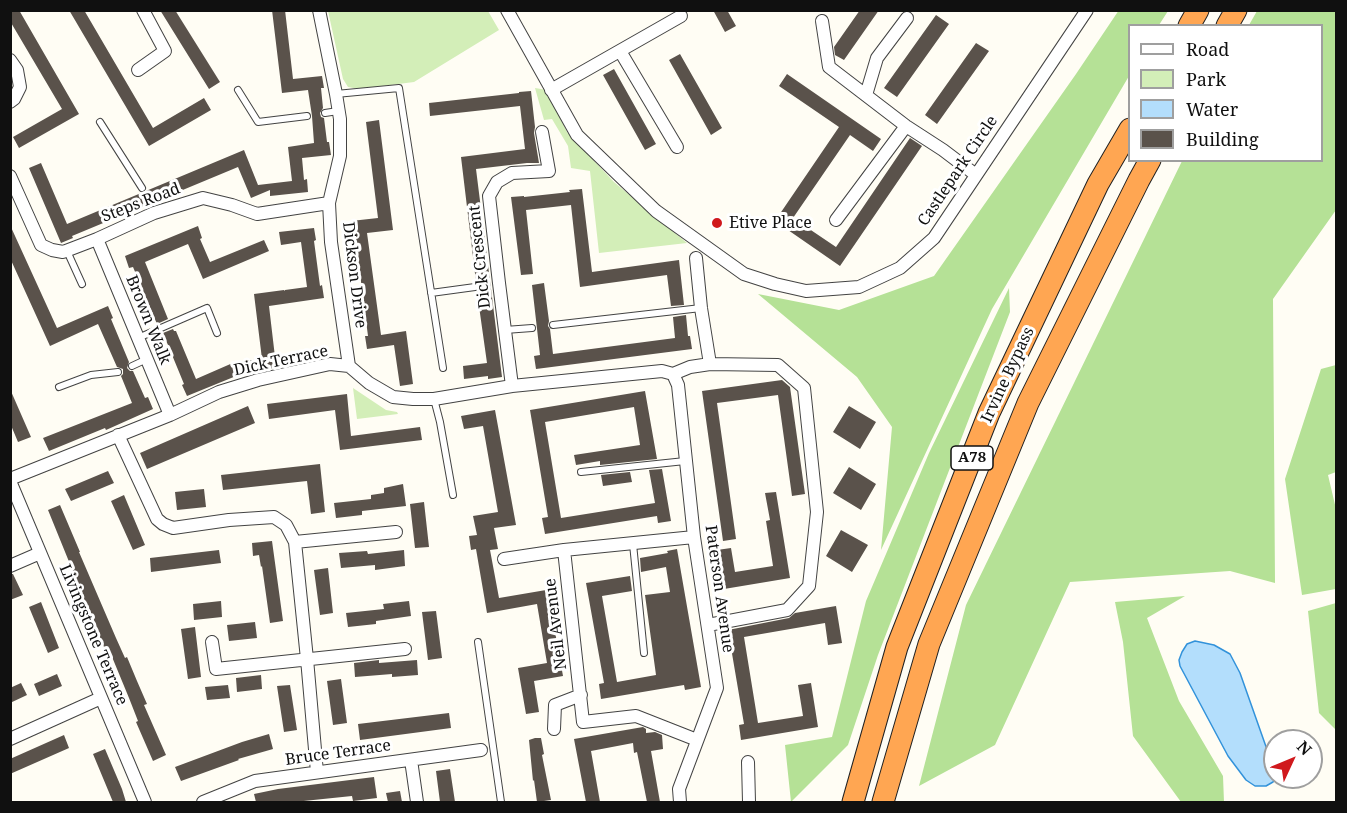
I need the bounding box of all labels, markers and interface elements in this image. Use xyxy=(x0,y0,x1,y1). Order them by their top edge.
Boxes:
legend xyxy=(1128,24,1323,162)
text: Road xyxy=(1186,37,1229,61)
text: Park xyxy=(1186,67,1226,91)
text: Water xyxy=(1186,97,1238,121)
street label: Castlepark Circle xyxy=(914,112,1002,230)
text: Building xyxy=(1186,127,1259,151)
street label: Steps Road xyxy=(99,179,183,227)
street label: Dick Crescent xyxy=(465,204,495,310)
place label: Etive Place xyxy=(729,213,812,233)
marker: Etive Place xyxy=(710,216,724,230)
street label: Dickson Drive xyxy=(338,221,370,329)
street label: Brown Walk xyxy=(121,273,175,367)
street label: Irvine Bypass xyxy=(977,324,1039,426)
street label: Dick Terrace xyxy=(232,342,330,380)
road number: A78 xyxy=(951,446,993,470)
street label: Paterson Avenue xyxy=(701,524,737,654)
street label: Livingstone Terrace xyxy=(55,562,131,708)
street label: Neil Avenue xyxy=(541,577,571,671)
north arrow xyxy=(1263,729,1323,789)
street label: Bruce Terrace xyxy=(284,736,392,770)
text: N xyxy=(1292,736,1317,760)

